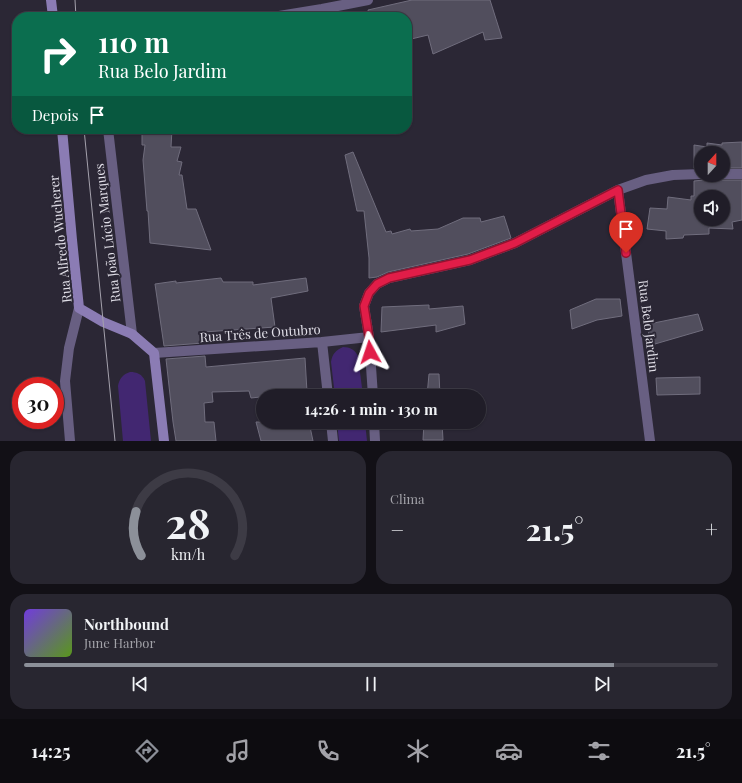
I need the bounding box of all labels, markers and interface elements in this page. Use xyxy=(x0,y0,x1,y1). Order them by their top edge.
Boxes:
text: 110 m xyxy=(98,23,169,60)
icon: right xyxy=(32,28,84,80)
text: Rua Belo Jardim xyxy=(98,59,227,83)
icon: arrive xyxy=(86,104,108,126)
text: Depois xyxy=(32,105,78,125)
north arrow xyxy=(694,146,730,182)
map controls xyxy=(694,146,730,226)
street label: Rua João Lúcio Marques xyxy=(90,163,123,303)
street label: Rua Alfredo Wucherer xyxy=(44,174,75,304)
button: sound xyxy=(694,190,730,226)
pin xyxy=(609,212,643,253)
icon: arrive xyxy=(615,218,637,240)
street label: Rua Belo Jardim xyxy=(635,279,664,374)
street label: Rua Três de Outubro xyxy=(199,320,321,345)
position arrow xyxy=(349,331,391,373)
speed limit sign: 30 xyxy=(12,377,64,429)
text: 14:26 · 1 min · 130 m xyxy=(304,399,438,419)
text: Clima xyxy=(390,490,425,507)
text: 28 xyxy=(165,493,211,548)
text: 21.5° xyxy=(526,509,584,549)
text: − xyxy=(390,514,404,544)
text: + xyxy=(705,514,718,544)
text: km/h xyxy=(171,544,206,563)
text: Northbound xyxy=(84,614,169,634)
text: June Harbor xyxy=(84,634,155,651)
icon: previous xyxy=(129,673,151,695)
icon: pause xyxy=(360,673,382,695)
icon: next xyxy=(591,673,613,695)
icon: directions xyxy=(133,737,161,765)
icon: music xyxy=(224,737,252,765)
icon: phone xyxy=(314,737,342,765)
icon: climate xyxy=(404,737,432,765)
icon: car xyxy=(495,737,523,765)
icon: filters xyxy=(585,737,613,765)
text: 14:25 xyxy=(31,739,71,763)
text: 21.5° xyxy=(676,739,711,763)

